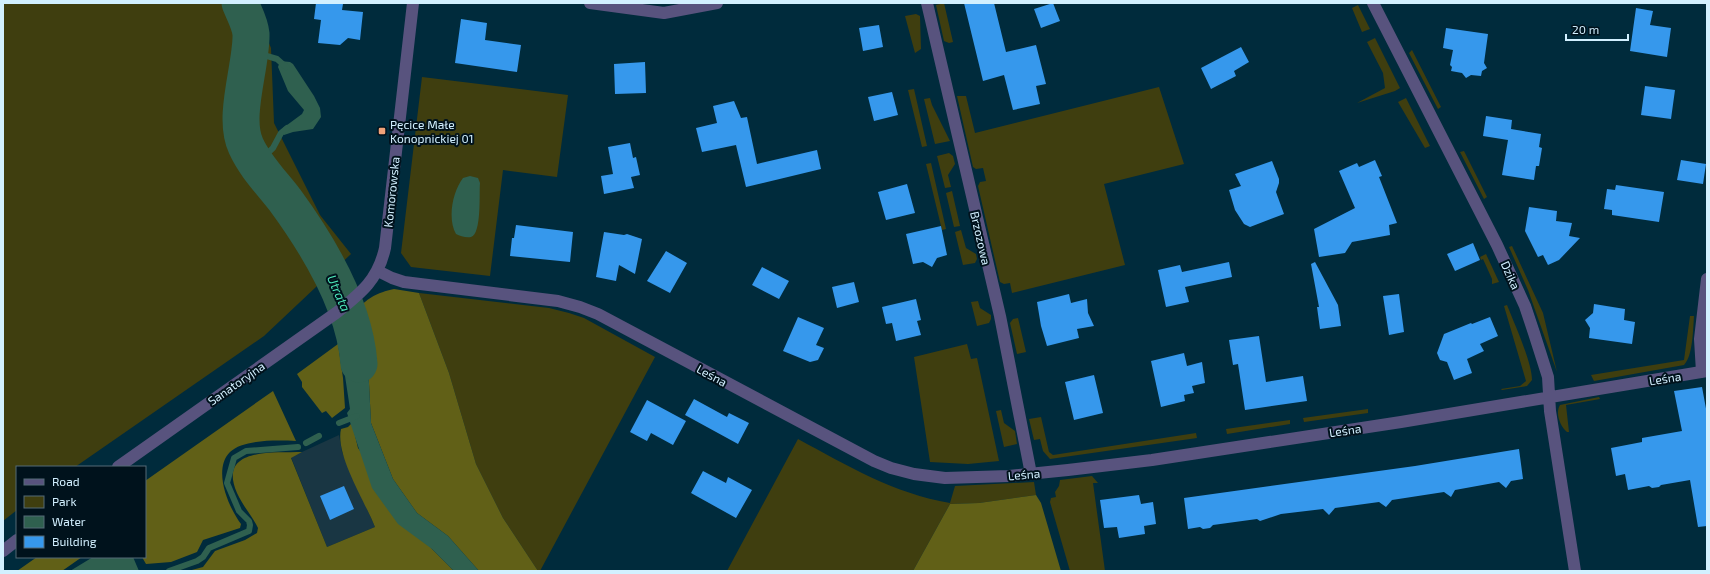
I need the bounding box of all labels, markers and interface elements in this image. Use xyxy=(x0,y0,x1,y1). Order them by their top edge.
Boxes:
scale bar xyxy=(1566,16,1628,42)
text: 20 m xyxy=(1572,22,1599,36)
place label: Pęcice Małe Konopnickiej 01 xyxy=(390,117,474,146)
marker: Pęcice Małe Konopnickiej 01 xyxy=(377,126,387,136)
street label: Komorowska xyxy=(380,156,402,228)
street label: Brzozowa xyxy=(968,210,994,266)
street label: Dzika xyxy=(1499,259,1523,291)
water label: Utrata xyxy=(324,272,354,314)
street label: Sanatoryjna xyxy=(205,358,268,408)
street label: Leśna xyxy=(694,361,730,389)
street label: Leśna xyxy=(1648,369,1682,387)
street label: Leśna xyxy=(1328,421,1362,439)
legend xyxy=(16,466,146,558)
street label: Leśna xyxy=(1007,466,1041,482)
text: Road xyxy=(52,474,80,488)
text: Park xyxy=(52,494,77,508)
text: Water xyxy=(52,514,86,528)
text: Building xyxy=(52,534,97,548)

